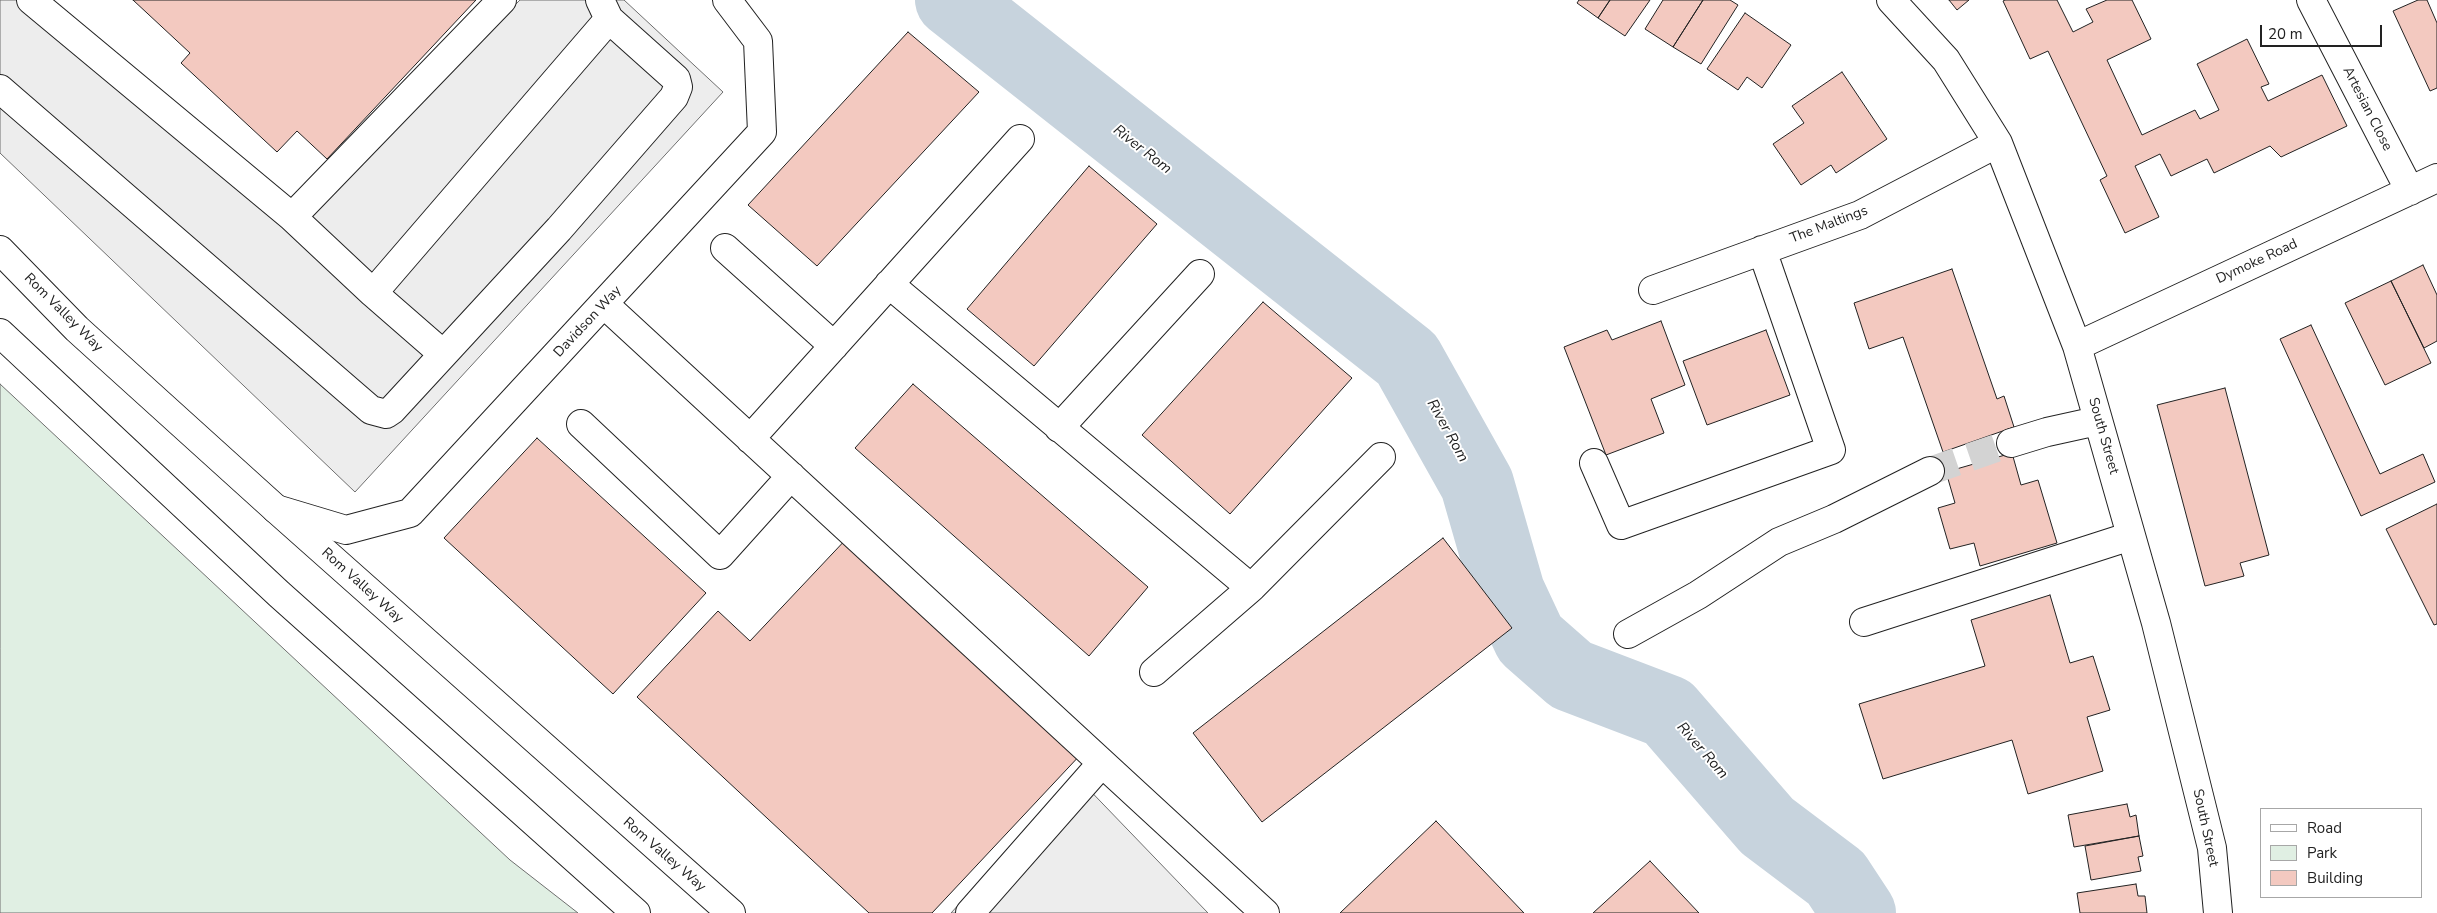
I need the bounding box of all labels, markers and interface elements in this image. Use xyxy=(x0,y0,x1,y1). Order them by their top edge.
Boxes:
scale bar xyxy=(2262,15,2384,47)
text: 20 m xyxy=(2268,24,2303,44)
street label: Artesian Close xyxy=(2339,64,2395,154)
water label: River Rom xyxy=(1109,122,1175,178)
street label: The Maltings xyxy=(1788,202,1870,248)
street label: Dymoke Road xyxy=(2214,236,2300,288)
street label: Rom Valley Way xyxy=(20,270,106,356)
street label: Davidson Way xyxy=(551,283,625,361)
water label: River Rom xyxy=(1422,396,1472,466)
street label: South Street xyxy=(2084,396,2122,476)
street label: Rom Valley Way xyxy=(318,545,406,627)
water label: River Rom xyxy=(1672,719,1732,783)
street label: South Street xyxy=(2189,788,2221,868)
legend xyxy=(2260,808,2422,898)
street label: Rom Valley Way xyxy=(619,814,709,896)
text: Road xyxy=(2307,818,2342,838)
text: Park xyxy=(2307,843,2337,863)
text: Building xyxy=(2307,868,2363,888)

